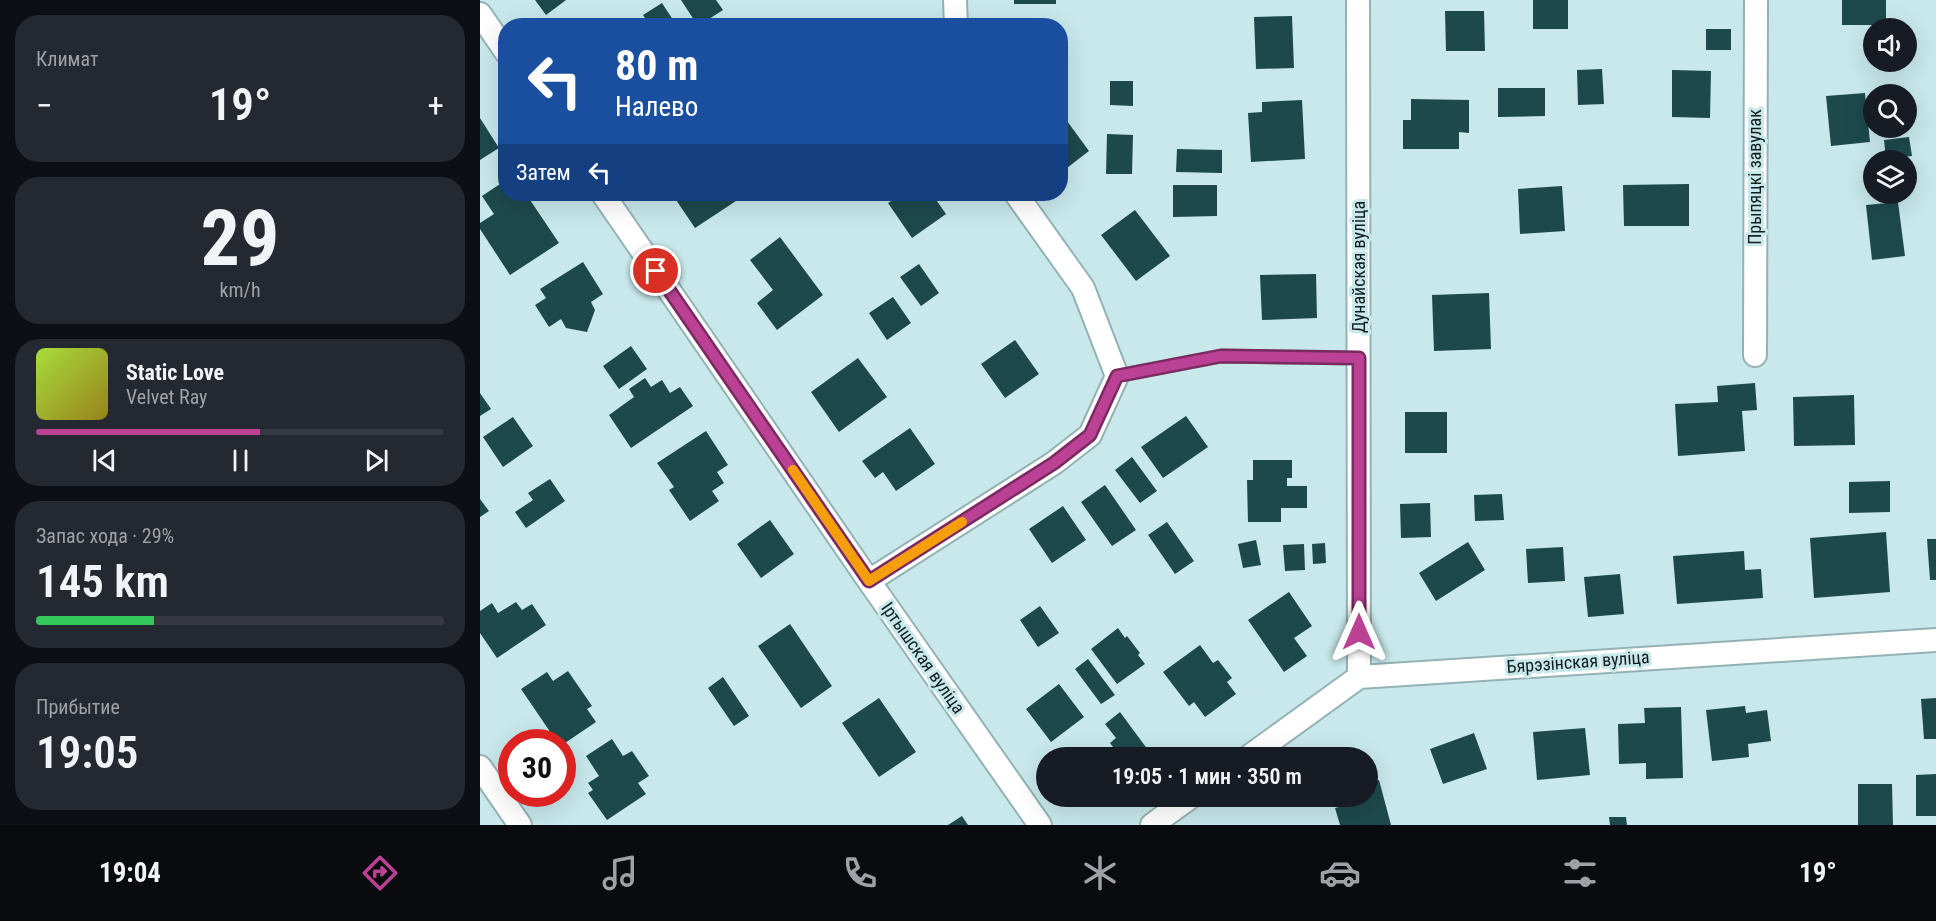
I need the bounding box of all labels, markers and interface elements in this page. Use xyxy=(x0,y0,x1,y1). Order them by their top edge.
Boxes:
map controls xyxy=(1863,18,1917,204)
button: sound xyxy=(1863,18,1917,72)
text: 80 m xyxy=(615,41,698,90)
icon: left xyxy=(516,42,594,120)
text: Климат xyxy=(36,47,98,71)
text: 19° xyxy=(209,78,271,131)
button: search xyxy=(1863,84,1917,138)
text: − xyxy=(36,86,53,125)
text: + xyxy=(428,86,444,125)
text: Налево xyxy=(615,91,698,123)
street label: Прыпяцкі завулак xyxy=(1744,109,1765,245)
button: layers xyxy=(1863,150,1917,204)
icon: left xyxy=(583,156,616,189)
text: Затем xyxy=(516,160,571,185)
text: 29 xyxy=(201,193,279,284)
street label: Дунайская вуліца xyxy=(1348,201,1369,333)
pin xyxy=(630,245,681,296)
icon: arrive xyxy=(639,254,672,287)
text: km/h xyxy=(219,278,261,302)
text: Static Love xyxy=(126,360,224,385)
text: Velvet Ray xyxy=(126,385,207,409)
icon: previous xyxy=(88,444,121,477)
icon: pause xyxy=(224,444,257,477)
icon: next xyxy=(360,444,393,477)
text: Запас хода · 29% xyxy=(36,524,174,548)
text: 145 km xyxy=(36,555,169,608)
street label: Іртышская вуліца xyxy=(877,598,970,717)
position arrow xyxy=(1327,600,1391,664)
street label: Бярэзінская вуліца xyxy=(1506,646,1650,677)
text: Прибытие xyxy=(36,695,120,719)
text: 19:05 xyxy=(36,726,138,779)
speed limit sign: 30 xyxy=(498,729,576,807)
text: 19:05 · 1 мин · 350 m xyxy=(1112,764,1302,789)
icon: directions xyxy=(359,852,401,894)
icon: music xyxy=(599,852,641,894)
icon: phone xyxy=(839,852,881,894)
icon: climate xyxy=(1079,852,1121,894)
icon: car xyxy=(1319,852,1361,894)
icon: filters xyxy=(1559,852,1601,894)
text: 19:04 xyxy=(99,857,161,889)
text: 19° xyxy=(1799,857,1837,889)

